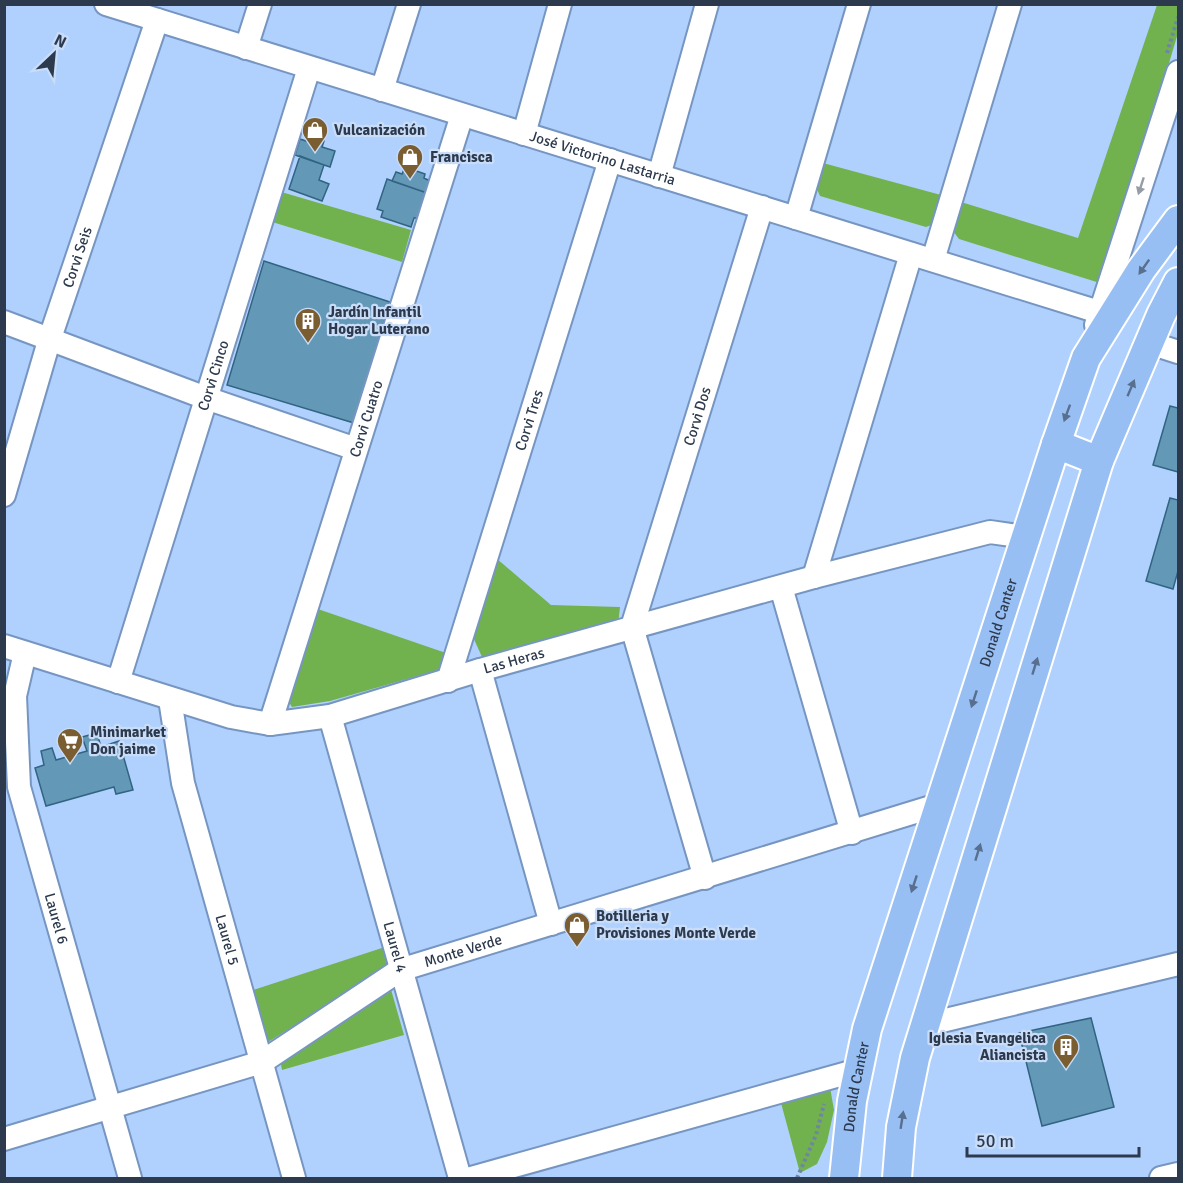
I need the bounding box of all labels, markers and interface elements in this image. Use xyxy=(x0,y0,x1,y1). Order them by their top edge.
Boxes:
north arrow xyxy=(24,24,84,84)
text: N xyxy=(51,30,70,53)
shop icon: Vulcanización xyxy=(300,115,330,153)
place label: Vulcanización xyxy=(334,121,425,139)
street label: José Victorino Lastarria xyxy=(528,127,678,189)
shop icon: Francisca xyxy=(395,142,425,180)
place label: Francisca xyxy=(430,148,493,166)
one-way arrow xyxy=(1135,177,1145,195)
street label: Corvi Seis xyxy=(59,224,96,290)
one-way arrow xyxy=(1138,259,1150,275)
place label: Jardín Infantil Hogar Luterano xyxy=(328,303,430,338)
building icon: Jardín Infantil Hogar Luterano xyxy=(293,306,323,344)
street label: Corvi Cinco xyxy=(194,338,233,413)
street label: Corvi Cuatro xyxy=(346,378,387,460)
one-way arrow xyxy=(1127,379,1136,397)
street label: Corvi Dos xyxy=(680,384,715,448)
street label: Corvi Tres xyxy=(511,387,547,453)
one-way arrow xyxy=(1061,404,1071,422)
street label: Donald Canter xyxy=(976,576,1021,669)
street label: Las Heras xyxy=(481,643,547,678)
one-way arrow xyxy=(1031,657,1040,675)
one-way arrow xyxy=(969,690,978,708)
place label: Minimarket Don jaime xyxy=(90,723,166,758)
supermarket icon: Minimarket Don jaime xyxy=(55,726,85,764)
one-way arrow xyxy=(974,843,983,861)
one-way arrow xyxy=(908,875,918,893)
street label: Laurel 6 xyxy=(41,891,72,946)
place label: Botilleria y Provisiones Monte Verde xyxy=(596,907,756,942)
shop icon: Botilleria y Provisiones Monte Verde xyxy=(562,910,592,948)
street label: Laurel 5 xyxy=(211,912,243,967)
street label: Laurel 4 xyxy=(379,920,411,975)
street label: Monte Verde xyxy=(422,930,504,971)
place label: Iglesia Evangelica Aliancista xyxy=(928,1029,1046,1064)
building icon: Iglesia Evangelica Aliancista xyxy=(1051,1032,1081,1070)
street label: Donald Canter xyxy=(840,1039,873,1133)
one-way arrow xyxy=(898,1111,907,1130)
scale bar xyxy=(967,1120,1140,1158)
text: 50 m xyxy=(976,1130,1014,1152)

